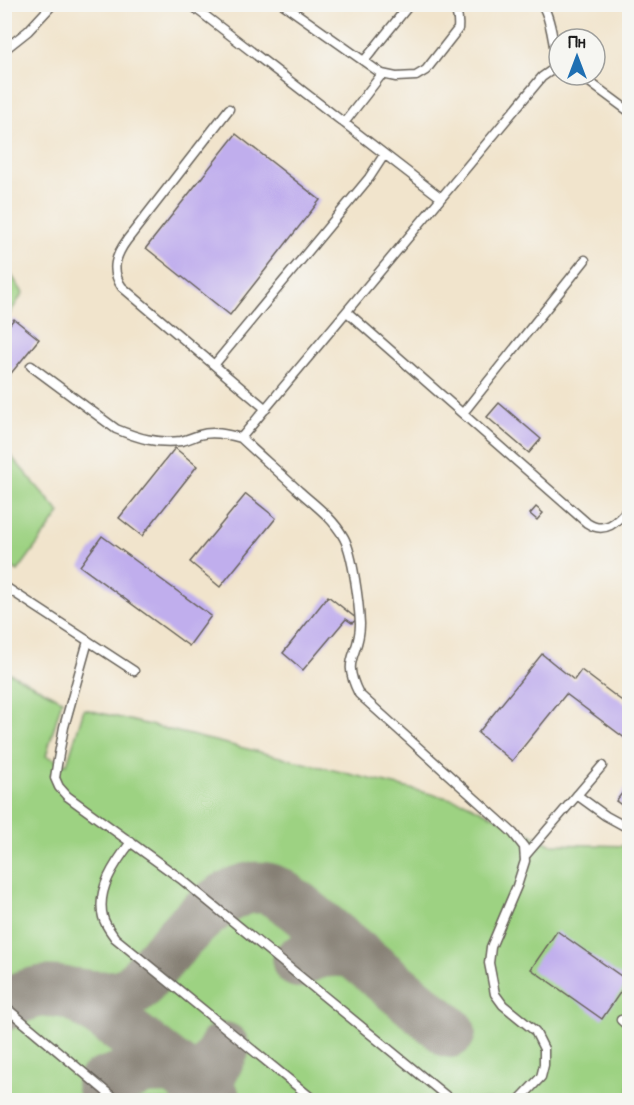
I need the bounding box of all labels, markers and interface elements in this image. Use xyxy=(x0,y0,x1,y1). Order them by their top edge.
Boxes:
north arrow xyxy=(547,27,607,87)
text: Пн xyxy=(568,33,586,53)

